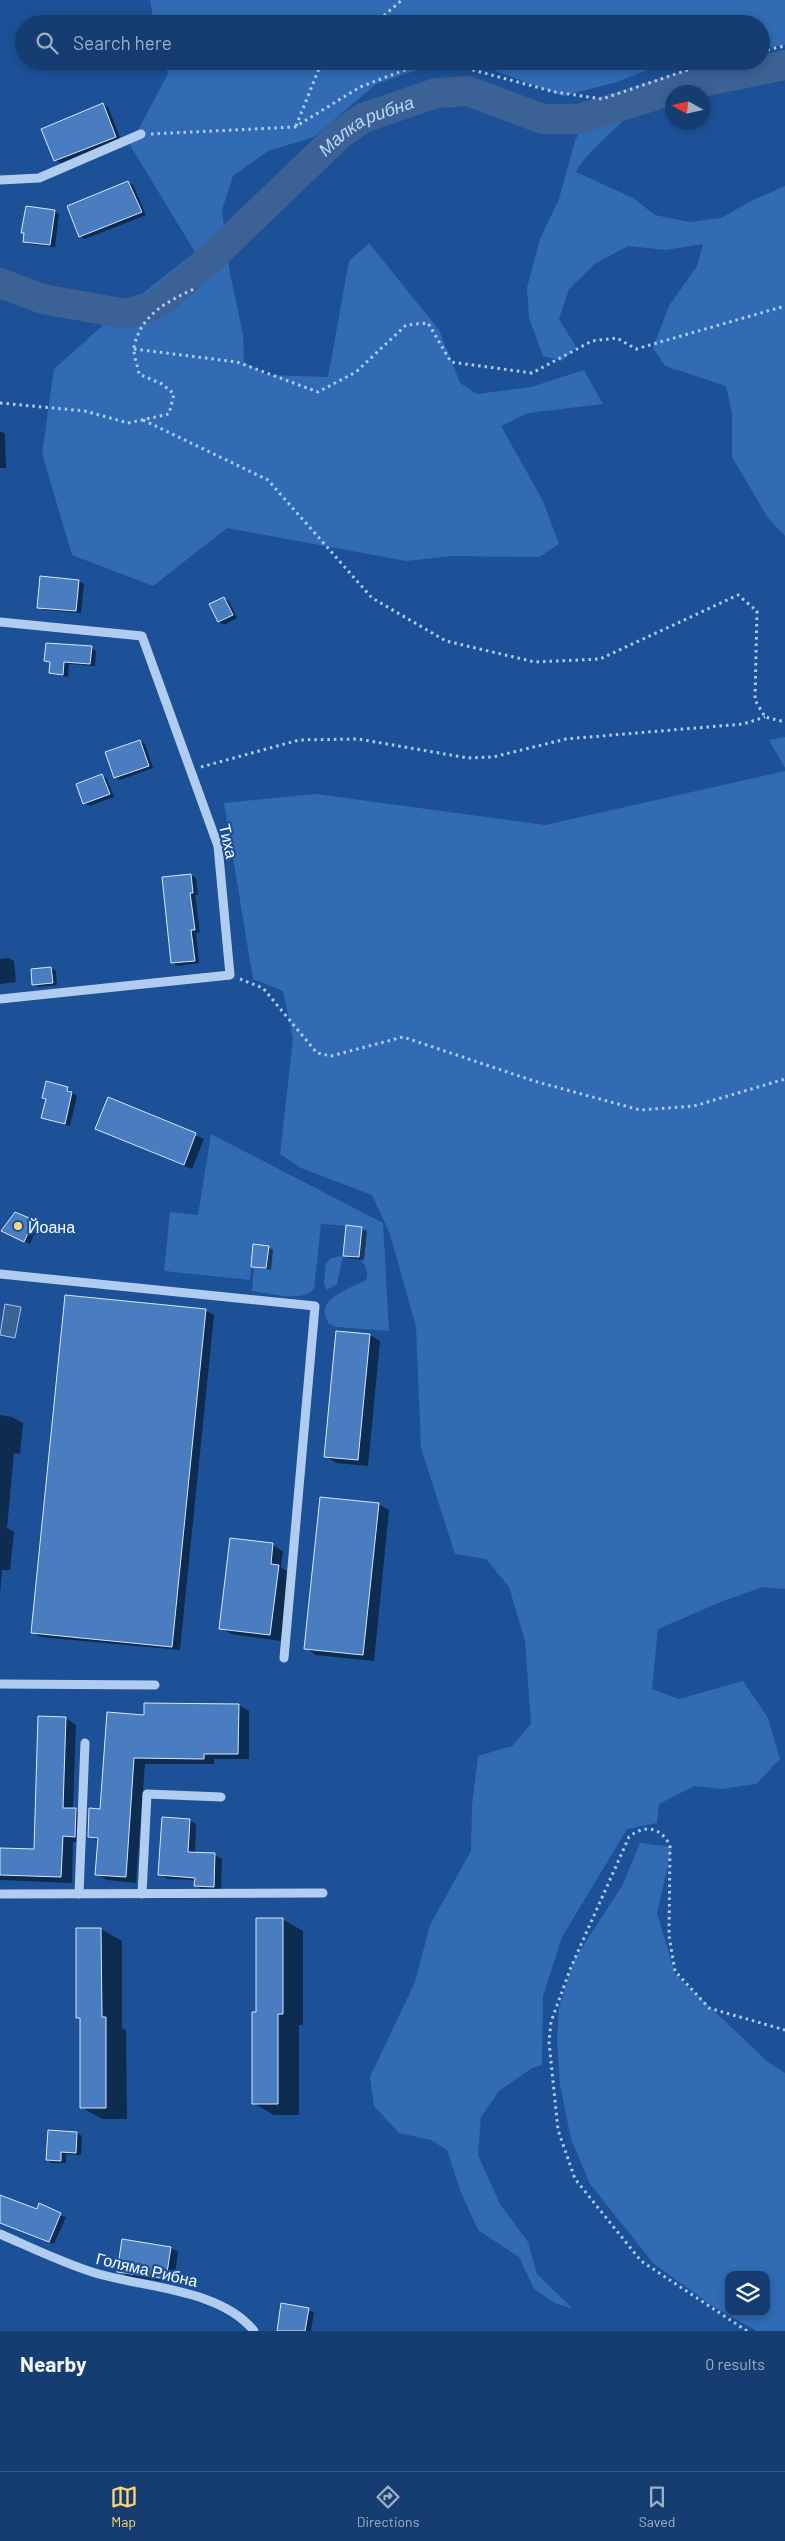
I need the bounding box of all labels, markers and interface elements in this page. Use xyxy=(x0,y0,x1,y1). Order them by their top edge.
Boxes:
search box xyxy=(15,15,770,70)
icon: search xyxy=(33,29,61,57)
text: Search here xyxy=(73,31,172,54)
north arrow xyxy=(665,85,710,130)
water label: Малка рибна xyxy=(313,90,416,160)
street label: Тиха xyxy=(216,822,242,860)
place label: Йоана xyxy=(28,1217,75,1236)
marker: Йоана xyxy=(12,1220,24,1232)
street label: Голяма Рибна xyxy=(94,2248,200,2290)
map controls xyxy=(725,2271,770,2316)
button: layers xyxy=(725,2271,770,2316)
text: Nearby xyxy=(20,2351,86,2376)
text: 0 results xyxy=(705,2354,765,2373)
tab: Map xyxy=(110,2483,138,2530)
tab: Directions xyxy=(357,2483,419,2530)
tab: Saved xyxy=(639,2483,675,2530)

